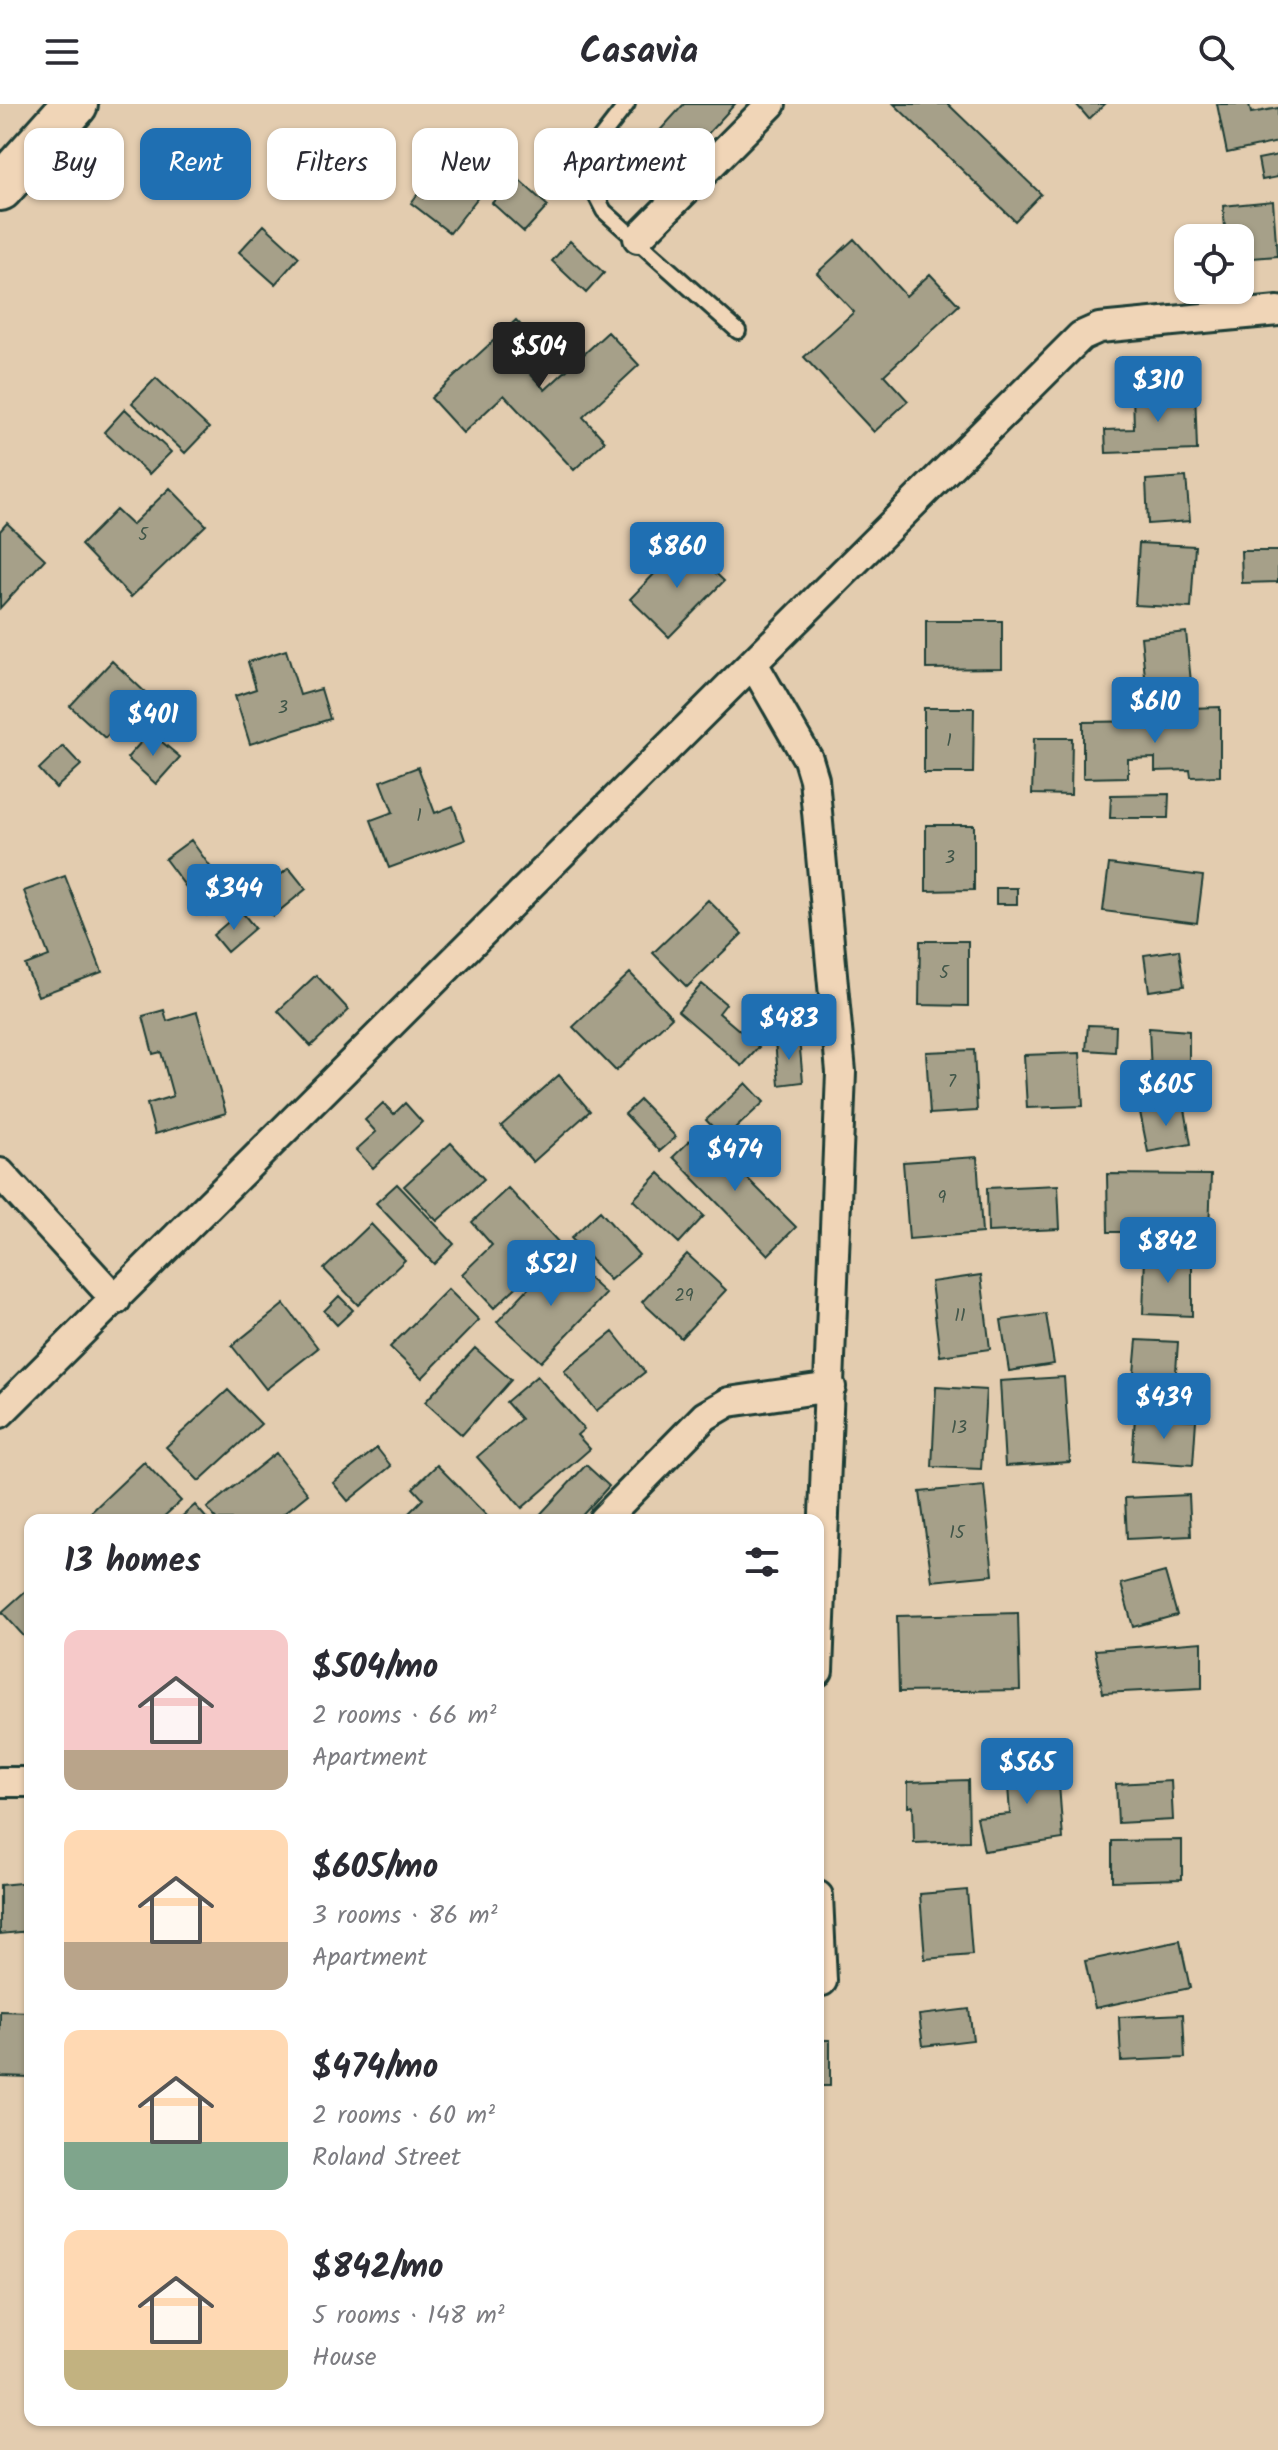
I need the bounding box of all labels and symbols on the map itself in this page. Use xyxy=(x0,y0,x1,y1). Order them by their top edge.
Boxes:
pin: $504 xyxy=(492,322,586,390)
pin: $310 xyxy=(1111,356,1205,424)
house number: 5 xyxy=(138,521,149,550)
pin: $860 xyxy=(630,522,724,590)
pin: $610 xyxy=(1108,677,1202,745)
pin: $401 xyxy=(106,690,200,758)
house number: 3 xyxy=(278,694,288,723)
house number: 1 xyxy=(946,727,952,756)
house number: 1 xyxy=(416,802,422,831)
house number: 3 xyxy=(945,844,955,873)
pin: $344 xyxy=(187,864,281,932)
house number: 5 xyxy=(939,959,950,988)
pin: $483 xyxy=(742,994,836,1062)
pin: $605 xyxy=(1119,1060,1213,1128)
house number: 7 xyxy=(948,1068,957,1097)
pin: $474 xyxy=(688,1125,782,1193)
house number: 9 xyxy=(938,1184,947,1213)
pin: $842 xyxy=(1121,1217,1215,1285)
pin: $521 xyxy=(504,1240,598,1308)
house number: 29 xyxy=(674,1282,694,1311)
house number: 11 xyxy=(954,1302,966,1331)
pin: $439 xyxy=(1117,1373,1211,1441)
house number: 13 xyxy=(951,1414,967,1443)
house number: 15 xyxy=(949,1519,966,1548)
pin: $565 xyxy=(980,1738,1074,1806)

